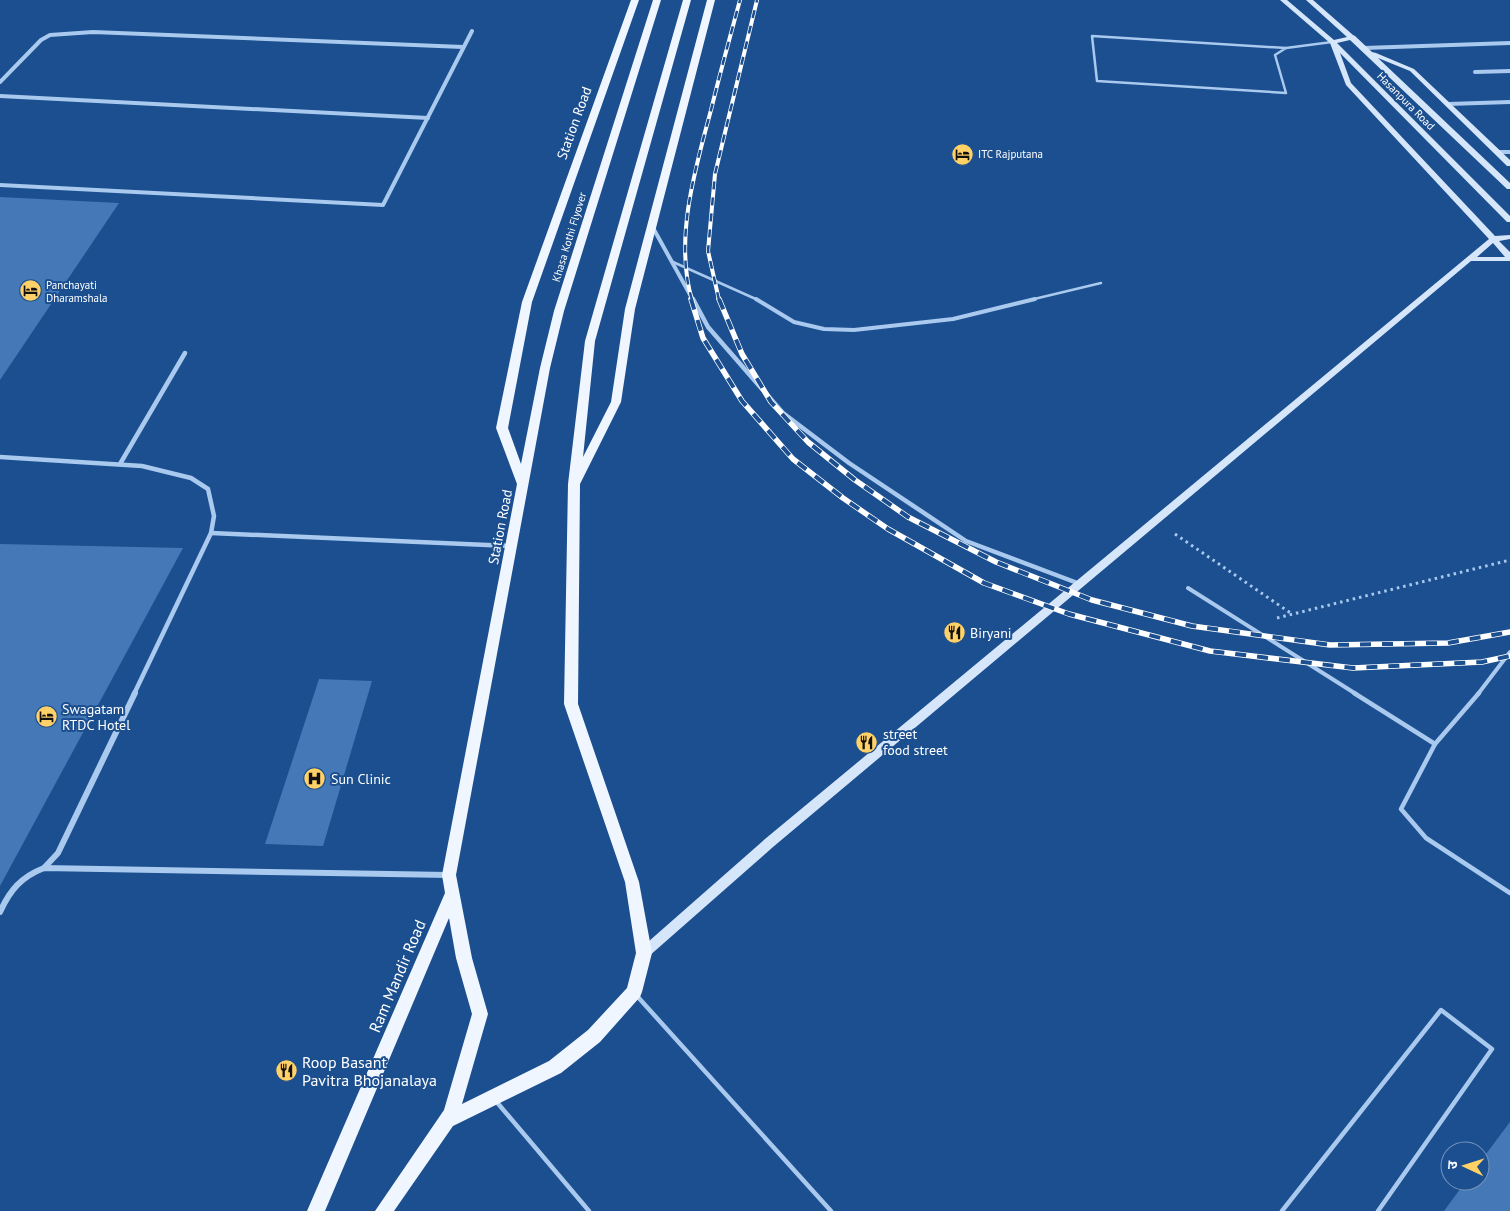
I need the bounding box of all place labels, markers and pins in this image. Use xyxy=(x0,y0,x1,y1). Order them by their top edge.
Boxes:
hotel icon: ITC Rajputana xyxy=(950,142,974,166)
place label: ITC Rajputana xyxy=(978,147,1043,161)
place label: Panchayati Dharamshala xyxy=(46,278,108,305)
hotel icon: Panchayati Dharamshala xyxy=(18,279,42,303)
restaurant icon: Biryani xyxy=(942,621,966,645)
place label: Biryani xyxy=(970,624,1012,642)
place label: Swagatam RTDC Hotel xyxy=(62,700,130,734)
hotel icon: Swagatam RTDC Hotel xyxy=(34,705,58,729)
place label: street food street xyxy=(883,725,948,759)
restaurant icon: street food street xyxy=(855,730,879,754)
hospital icon: Sun Clinic xyxy=(303,767,327,791)
place label: Sun Clinic xyxy=(331,770,391,788)
place label: Roop Basant Pavitra Bhojanalaya xyxy=(302,1052,437,1090)
restaurant icon: Roop Basant Pavitra Bhojanalaya xyxy=(274,1059,298,1083)

